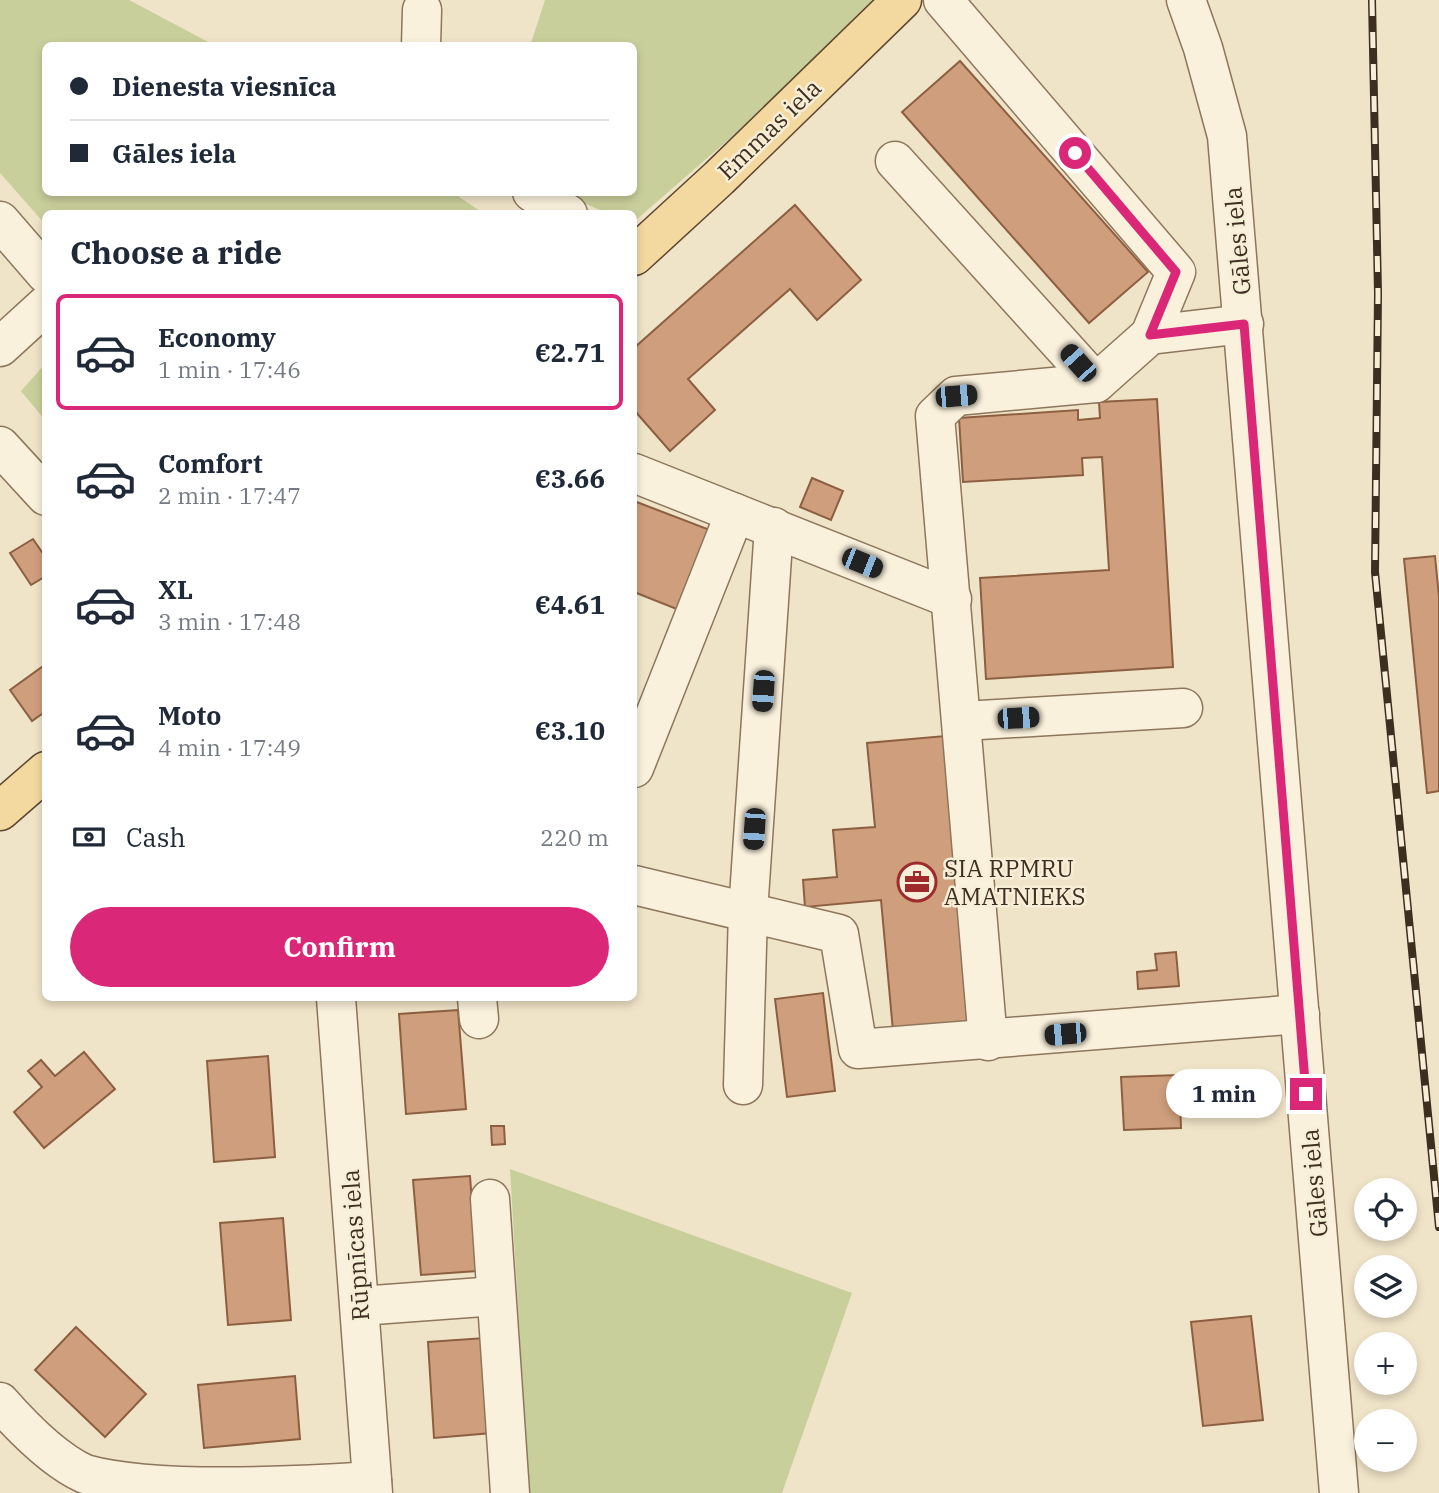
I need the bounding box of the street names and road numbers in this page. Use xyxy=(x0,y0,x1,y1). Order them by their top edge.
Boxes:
street label: Emmas iela xyxy=(710,72,828,186)
street label: Gāles iela xyxy=(1216,185,1258,297)
street label: Gāles iela xyxy=(1293,1127,1335,1239)
street label: Rūpnīcas iela xyxy=(334,1168,376,1322)

